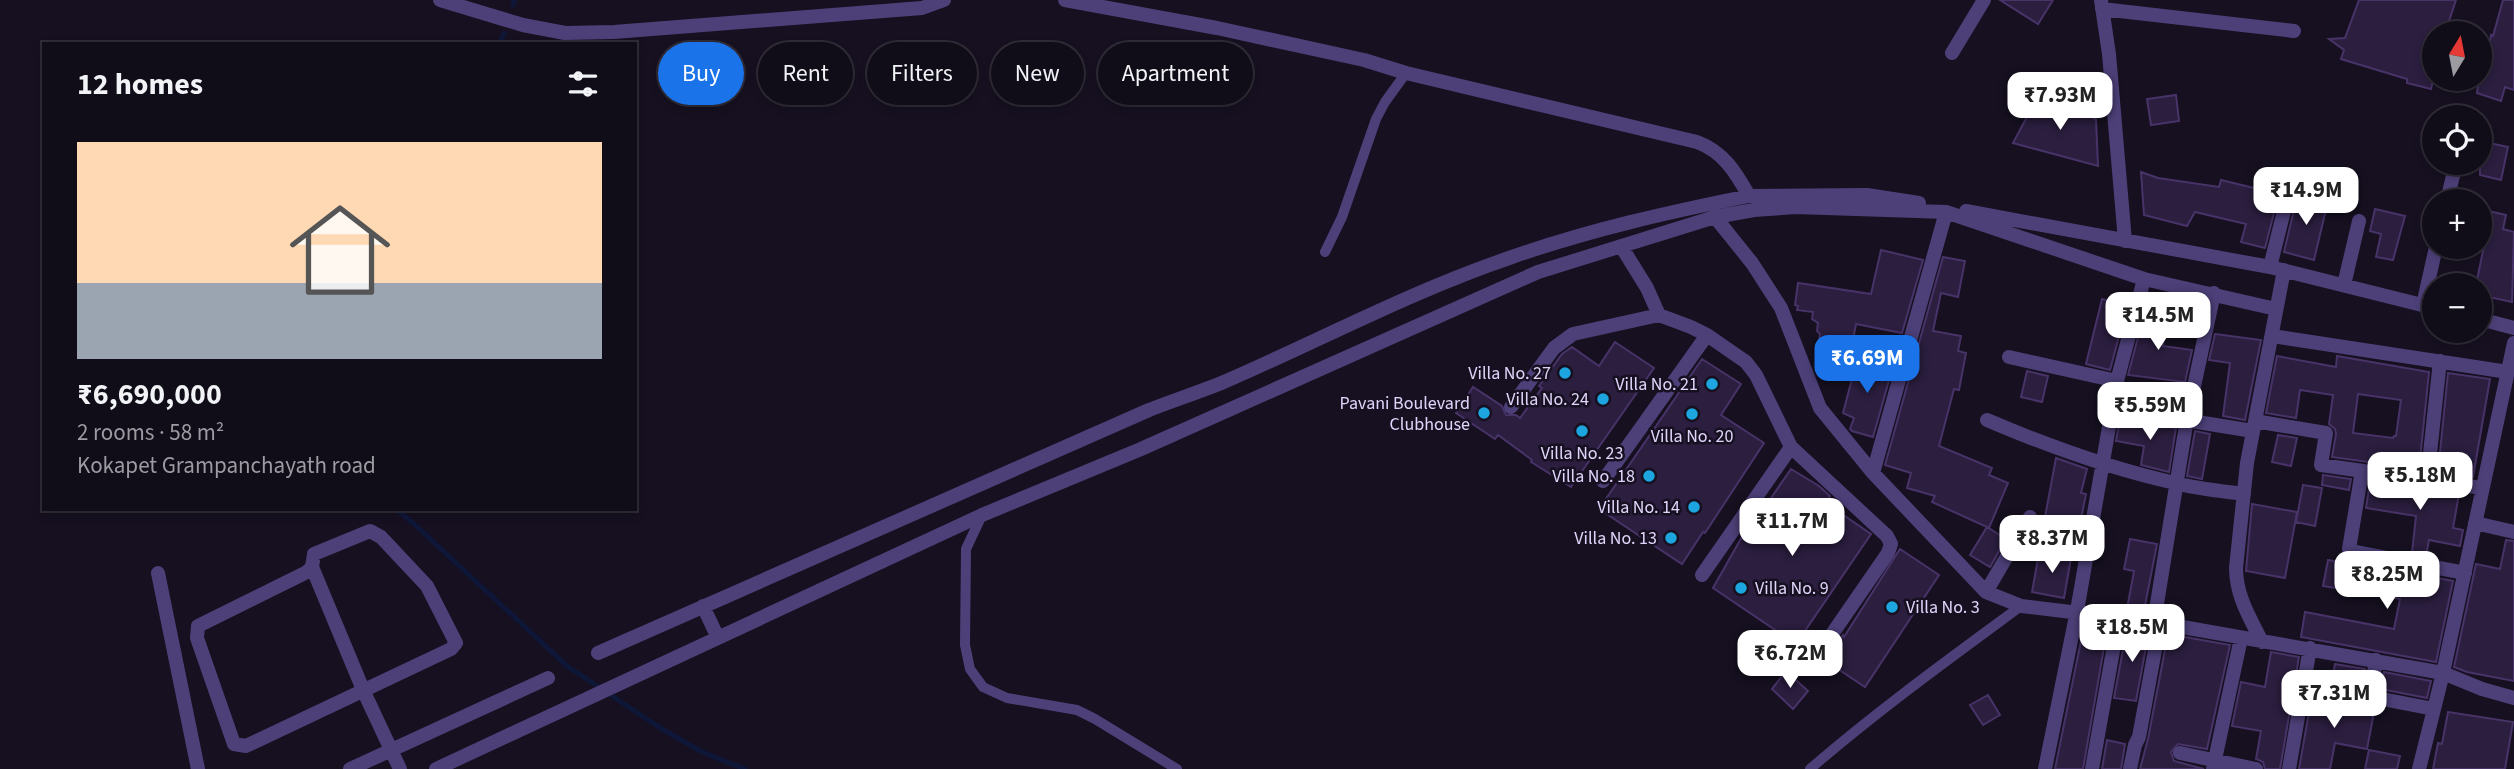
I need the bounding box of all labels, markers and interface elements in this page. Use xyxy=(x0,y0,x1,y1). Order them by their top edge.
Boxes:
north arrow xyxy=(2422,21,2492,91)
map controls xyxy=(2422,21,2492,343)
chip: Buy xyxy=(658,42,744,105)
chip: Rent xyxy=(758,42,853,105)
chip: Filters xyxy=(867,42,977,105)
chip: New xyxy=(991,42,1084,105)
chip: Apartment xyxy=(1098,42,1253,105)
text: 12 homes xyxy=(77,63,203,106)
icon: filters xyxy=(564,65,602,103)
pin: ₹7.93M xyxy=(2003,72,2117,132)
text: ₹7.93M xyxy=(2023,78,2097,111)
button: locate xyxy=(2422,105,2492,175)
pin: ₹14.9M xyxy=(2249,168,2363,227)
text: ₹14.9M xyxy=(2269,173,2343,206)
icon: home xyxy=(277,187,403,313)
button: + xyxy=(2422,189,2492,259)
button: − xyxy=(2422,273,2492,343)
pin: ₹14.5M xyxy=(2101,292,2215,352)
text: ₹14.5M xyxy=(2121,298,2195,331)
pin: ₹6.69M xyxy=(1810,336,1924,395)
text: ₹6.69M xyxy=(1830,341,1904,374)
place label: Villa No. 27 xyxy=(1468,361,1551,386)
marker: Villa No. 27 xyxy=(1557,365,1573,381)
place label: Villa No. 21 xyxy=(1615,372,1698,397)
text: ₹6,690,000 xyxy=(77,373,222,416)
marker: Villa No. 21 xyxy=(1704,376,1720,392)
pin: ₹5.59M xyxy=(2093,382,2207,442)
place label: Villa No. 24 xyxy=(1506,387,1589,412)
text: ₹5.59M xyxy=(2113,388,2187,421)
place label: Pavani Boulevard Clubhouse xyxy=(1340,391,1470,437)
marker: Villa No. 24 xyxy=(1595,391,1611,407)
marker: Pavani Boulevard Clubhouse xyxy=(1476,405,1492,421)
marker: Villa No. 20 xyxy=(1684,406,1700,422)
text: 2 rooms · 58 m² xyxy=(77,416,224,449)
marker: Villa No. 23 xyxy=(1574,423,1590,439)
place label: Villa No. 20 xyxy=(1651,424,1733,449)
place label: Villa No. 23 xyxy=(1541,441,1623,466)
text: Kokapet Grampanchayath road xyxy=(77,449,376,482)
pin: ₹5.18M xyxy=(2363,452,2477,512)
text: ₹5.18M xyxy=(2383,458,2457,491)
place label: Villa No. 18 xyxy=(1552,464,1635,489)
marker: Villa No. 18 xyxy=(1641,468,1657,484)
place label: Villa No. 14 xyxy=(1597,495,1680,520)
pin: ₹11.7M xyxy=(1735,498,1849,558)
marker: Villa No. 14 xyxy=(1686,499,1702,515)
text: ₹11.7M xyxy=(1755,504,1829,537)
pin: ₹8.37M xyxy=(1995,516,2109,575)
text: ₹8.37M xyxy=(2015,521,2089,554)
place label: Villa No. 13 xyxy=(1574,526,1657,551)
marker: Villa No. 13 xyxy=(1663,530,1679,546)
pin: ₹8.25M xyxy=(2330,552,2444,611)
text: ₹8.25M xyxy=(2350,557,2424,590)
place label: Villa No. 9 xyxy=(1755,576,1829,601)
marker: Villa No. 9 xyxy=(1733,580,1749,596)
place label: Villa No. 3 xyxy=(1906,595,1980,620)
marker: Villa No. 3 xyxy=(1884,599,1900,615)
pin: ₹18.5M xyxy=(2075,604,2189,664)
text: ₹18.5M xyxy=(2095,610,2169,643)
pin: ₹6.72M xyxy=(1733,630,1847,690)
text: ₹6.72M xyxy=(1753,636,1827,669)
pin: ₹7.31M xyxy=(2277,670,2391,730)
text: ₹7.31M xyxy=(2297,676,2371,709)

